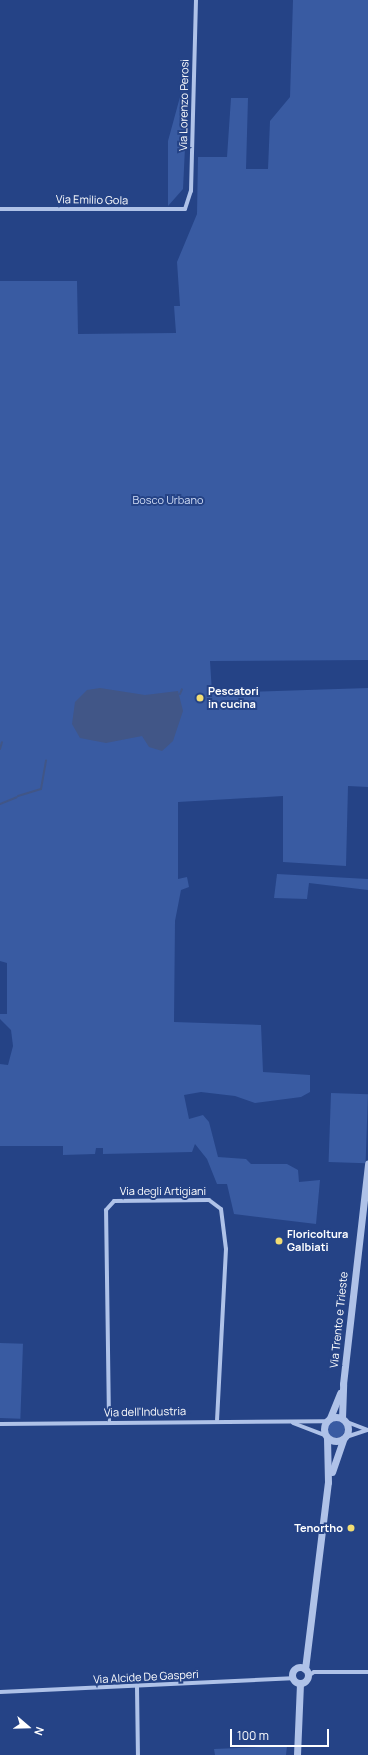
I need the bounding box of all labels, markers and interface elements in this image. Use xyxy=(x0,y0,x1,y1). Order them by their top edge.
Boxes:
street label: Via Lorenzo Perosi xyxy=(177,59,191,151)
street label: Via Emilio Gola xyxy=(56,193,128,207)
park label: Bosco Urbano xyxy=(133,493,203,507)
place label: Pescatori in cucina xyxy=(208,685,259,711)
marker: Pescatori in cucina xyxy=(195,693,205,703)
street label: Via degli Artigiani xyxy=(120,1184,206,1198)
place label: Floricoltura Galbiati xyxy=(287,1228,348,1254)
marker: Floricoltura Galbiati xyxy=(274,1236,284,1246)
street label: Via Trento e Trieste xyxy=(327,1271,351,1369)
street label: Via dell'Industria xyxy=(104,1405,186,1419)
place label: Tenortho xyxy=(294,1521,343,1535)
marker: Tenortho xyxy=(346,1523,356,1533)
street label: Via Alcide De Gasperi xyxy=(93,1668,199,1686)
north arrow xyxy=(8,1707,48,1747)
scale bar xyxy=(232,1721,331,1747)
text: N xyxy=(31,1725,48,1738)
text: 100 m xyxy=(237,1727,269,1744)

